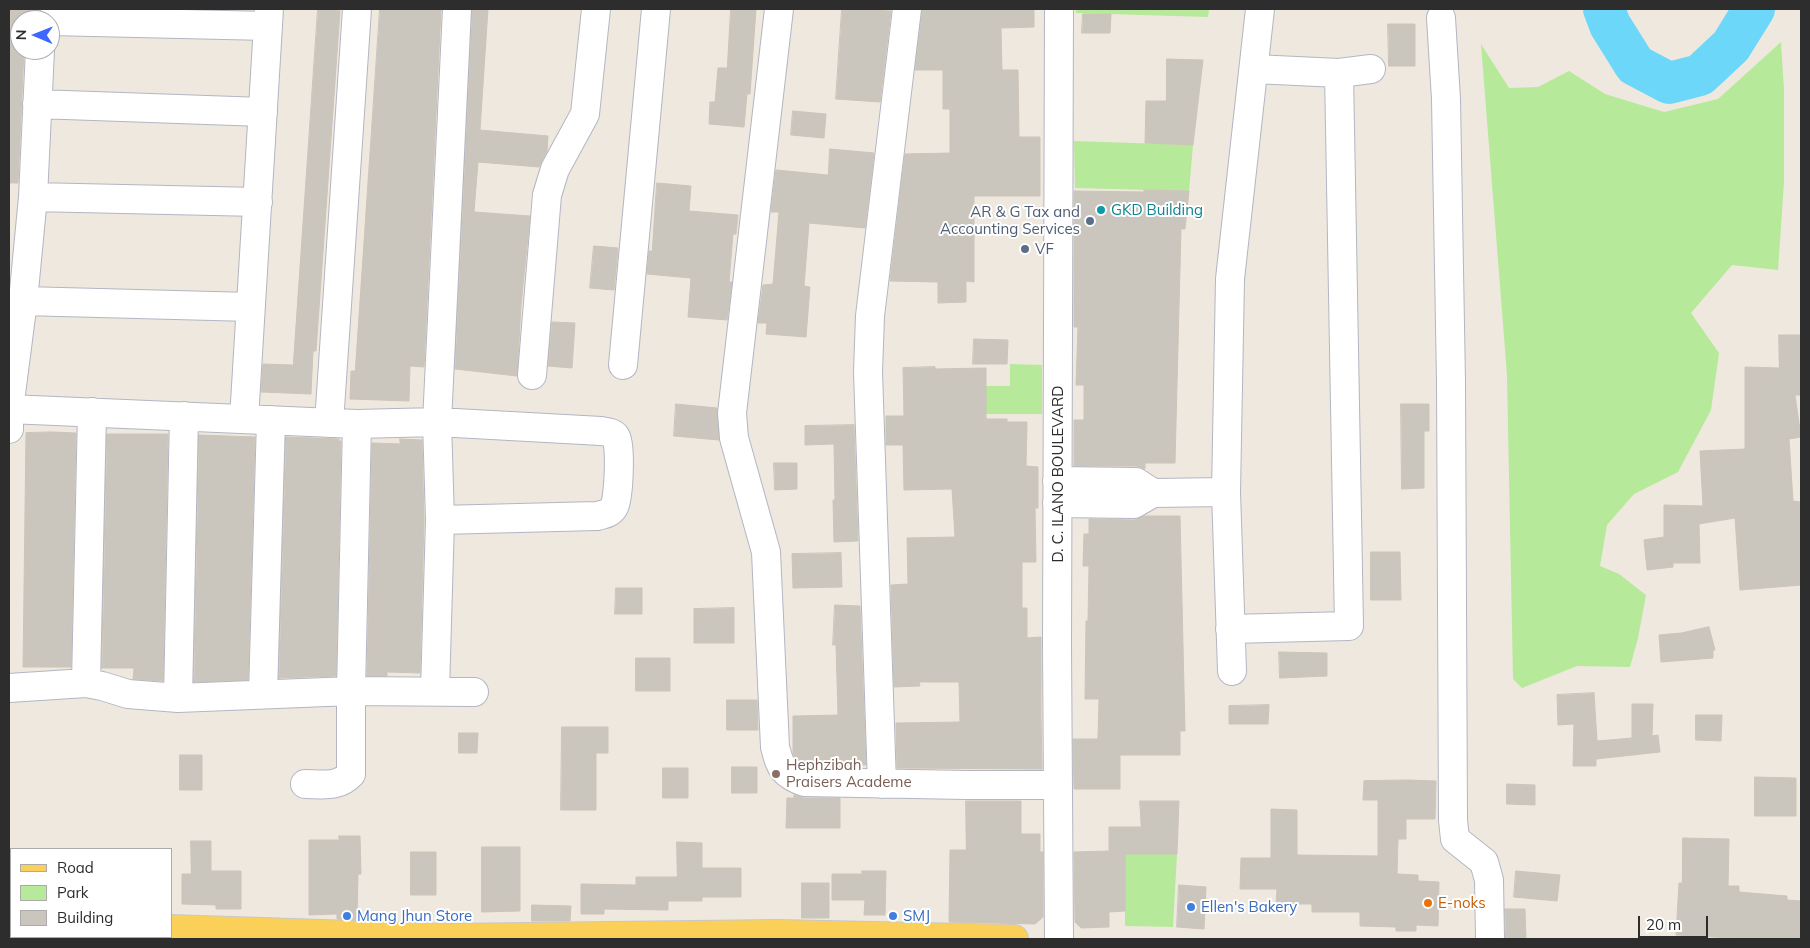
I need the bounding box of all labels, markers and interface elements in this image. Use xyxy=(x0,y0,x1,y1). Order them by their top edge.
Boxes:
north arrow xyxy=(10,10,60,60)
text: N xyxy=(12,29,30,40)
place label: GKD Building xyxy=(1111,201,1203,219)
place label: AR & G Tax and Accounting Services xyxy=(940,203,1080,238)
marker: GKD Building xyxy=(1095,204,1107,216)
marker: AR & G Tax and Accounting Services xyxy=(1084,215,1096,227)
place label: VF xyxy=(1035,240,1054,258)
marker: VF xyxy=(1019,243,1031,255)
street label: D. C. ILANO BOULEVARD xyxy=(1049,385,1067,563)
place label: Hephzibah Praisers Academe xyxy=(786,756,912,791)
marker: Hephzibah Praisers Academe xyxy=(770,768,782,780)
legend xyxy=(10,848,172,938)
text: Road xyxy=(57,858,94,877)
text: Park xyxy=(57,883,89,902)
place label: E-noks xyxy=(1438,894,1486,912)
marker: E-noks xyxy=(1422,897,1434,909)
place label: Ellen's Bakery xyxy=(1201,898,1297,916)
marker: Ellen's Bakery xyxy=(1185,901,1197,913)
scale bar xyxy=(1640,906,1710,938)
place label: Mang Jhun Store xyxy=(357,907,472,925)
place label: SMJ xyxy=(903,907,930,925)
text: Building xyxy=(57,908,113,927)
marker: Mang Jhun Store xyxy=(341,910,353,922)
marker: SMJ xyxy=(887,910,899,922)
text: 20 m xyxy=(1646,915,1681,934)

